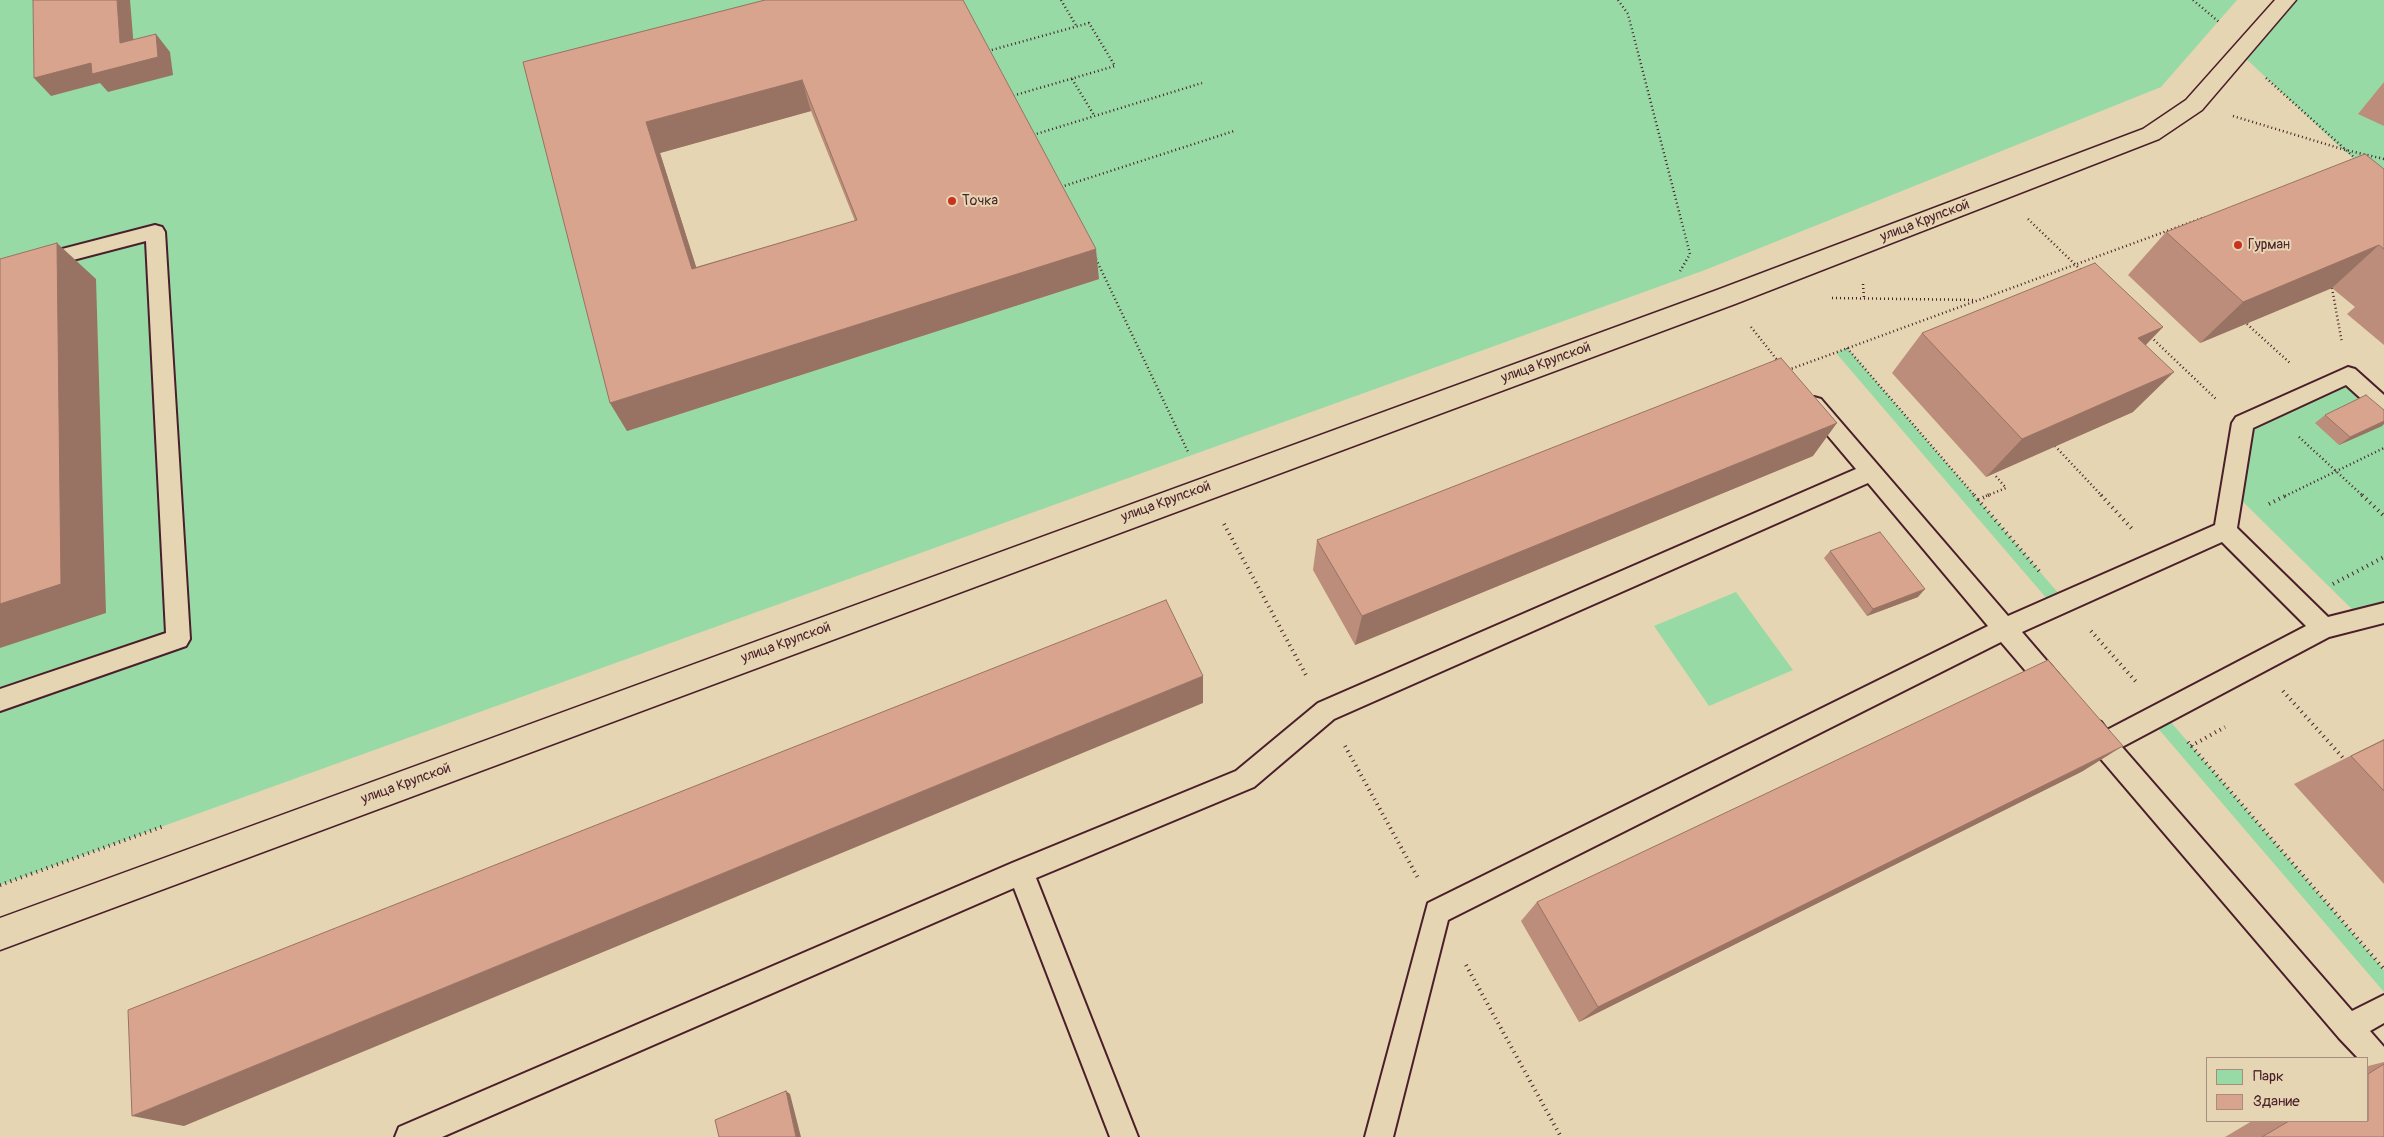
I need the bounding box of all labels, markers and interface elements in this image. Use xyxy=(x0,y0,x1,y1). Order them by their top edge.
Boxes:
place label: Точка xyxy=(962,193,998,209)
marker: Точка xyxy=(946,195,958,207)
street label: улица Крупской xyxy=(1878,196,1972,246)
place label: Гурман xyxy=(2248,237,2290,253)
marker: Гурман xyxy=(2232,239,2244,251)
street label: улица Крупской xyxy=(1499,339,1593,387)
street label: улица Крупской xyxy=(1119,478,1213,526)
street label: улица Крупской xyxy=(739,619,833,667)
street label: улица Крупской xyxy=(359,760,453,808)
legend xyxy=(2206,1057,2369,1122)
text: Парк xyxy=(2253,1067,2284,1086)
text: Здание xyxy=(2253,1092,2300,1111)

